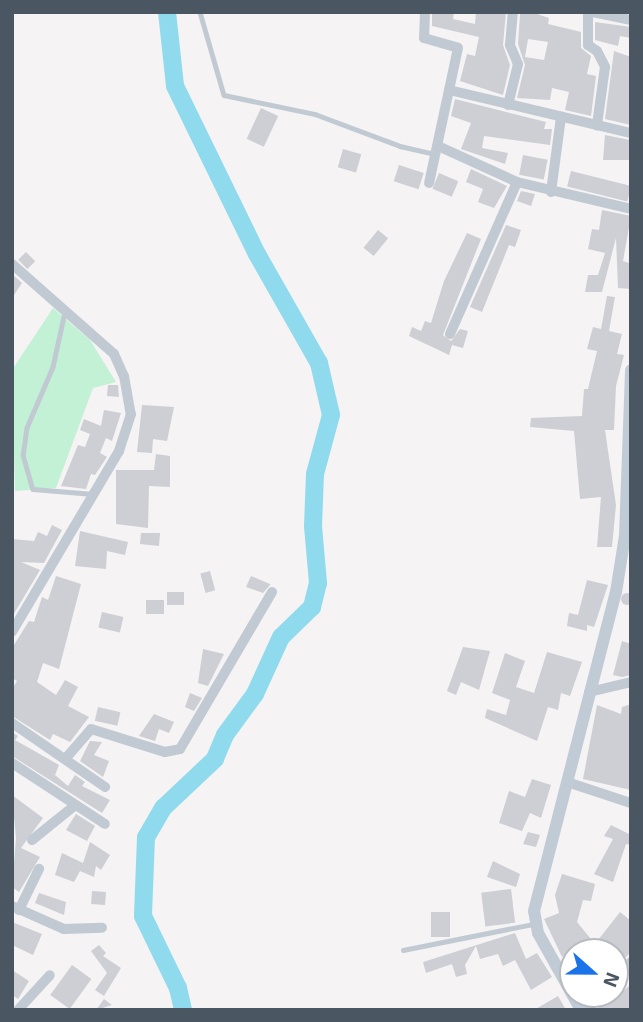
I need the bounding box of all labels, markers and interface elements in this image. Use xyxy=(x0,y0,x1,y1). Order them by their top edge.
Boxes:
north arrow xyxy=(559,938,629,1008)
text: N xyxy=(599,969,625,991)

